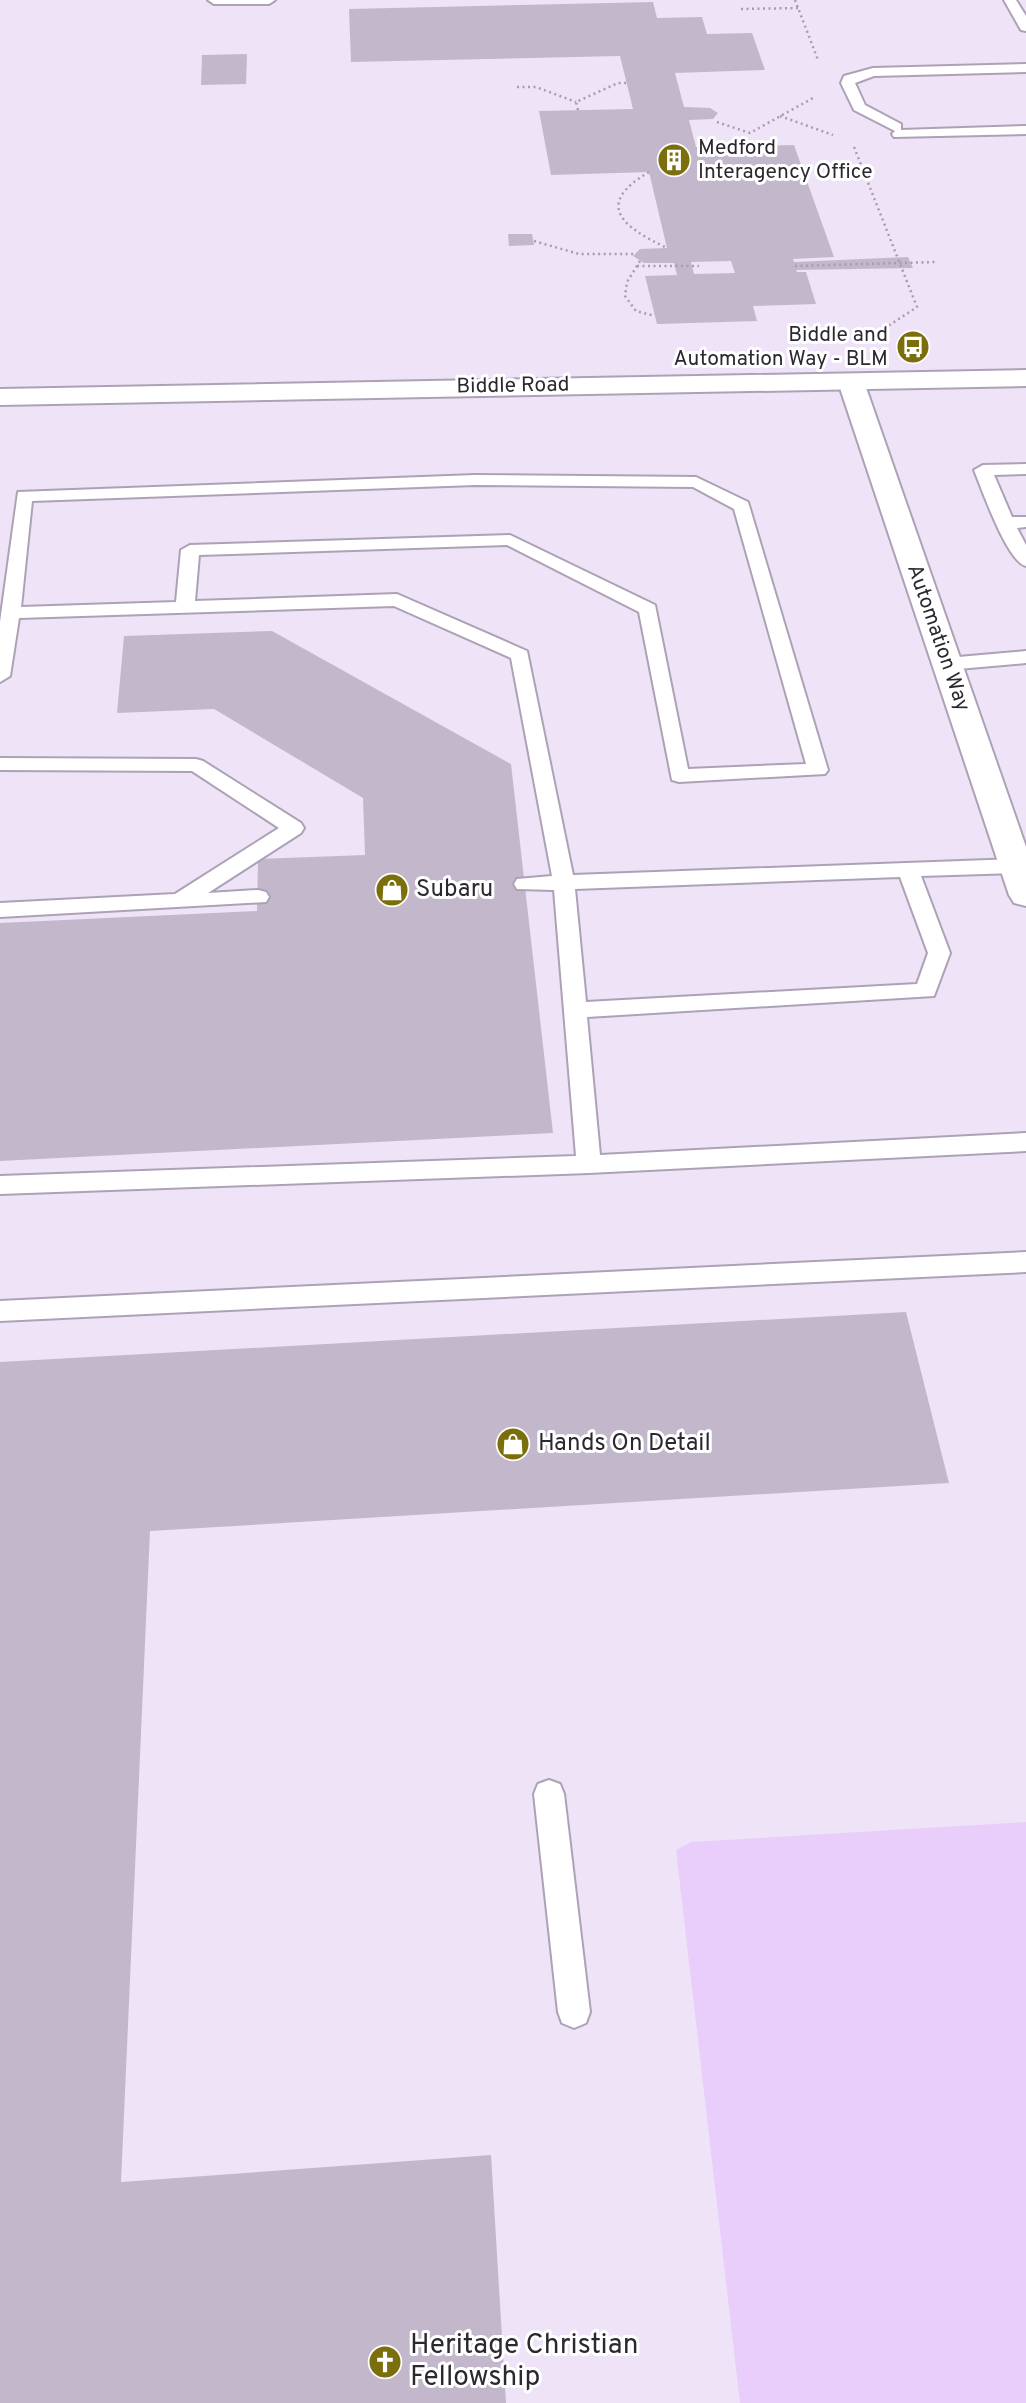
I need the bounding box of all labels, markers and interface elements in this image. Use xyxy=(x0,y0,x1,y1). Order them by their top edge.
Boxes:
place label: Medford Interagency Office xyxy=(698,135,873,186)
building icon: Medford Interagency Office xyxy=(655,141,693,179)
place label: Biddle and Automation Way - BLM xyxy=(673,322,888,373)
bus stop icon: Biddle and Automation Way - BLM xyxy=(894,328,932,366)
street label: Biddle Road xyxy=(456,372,570,400)
street label: Automation Way xyxy=(900,561,976,715)
shop icon: Subaru xyxy=(373,871,411,909)
place label: Subaru xyxy=(416,875,493,905)
shop icon: Hands On Detail xyxy=(494,1425,532,1463)
place label: Hands On Detail xyxy=(538,1429,711,1459)
place label: Heritage Christian Fellowship xyxy=(410,2328,639,2396)
church icon: Heritage Christian Fellowship xyxy=(366,2343,404,2381)

